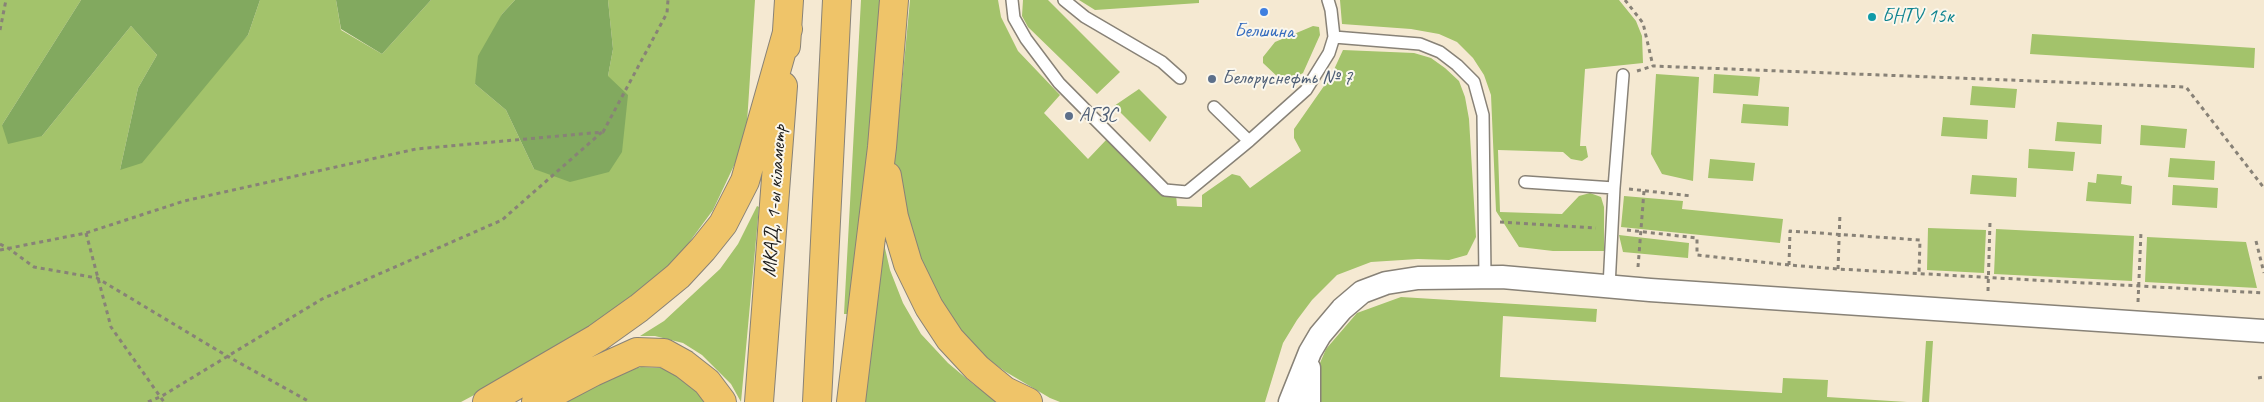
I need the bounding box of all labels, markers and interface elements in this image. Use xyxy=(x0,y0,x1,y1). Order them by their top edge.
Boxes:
place label: БНТУ 15к xyxy=(1882,5,1953,29)
marker: Белшина xyxy=(1258,6,1270,18)
marker: БНТУ 15к xyxy=(1866,11,1878,23)
place label: Белшина xyxy=(1234,20,1294,44)
place label: Белоруснефть № 7 xyxy=(1222,67,1352,91)
marker: Белоруснефть № 7 xyxy=(1206,73,1218,85)
place label: АГЗС xyxy=(1079,104,1117,128)
marker: АГЗС xyxy=(1063,110,1075,122)
street label: МКАД, 1-ы кіламетр xyxy=(758,124,792,278)

